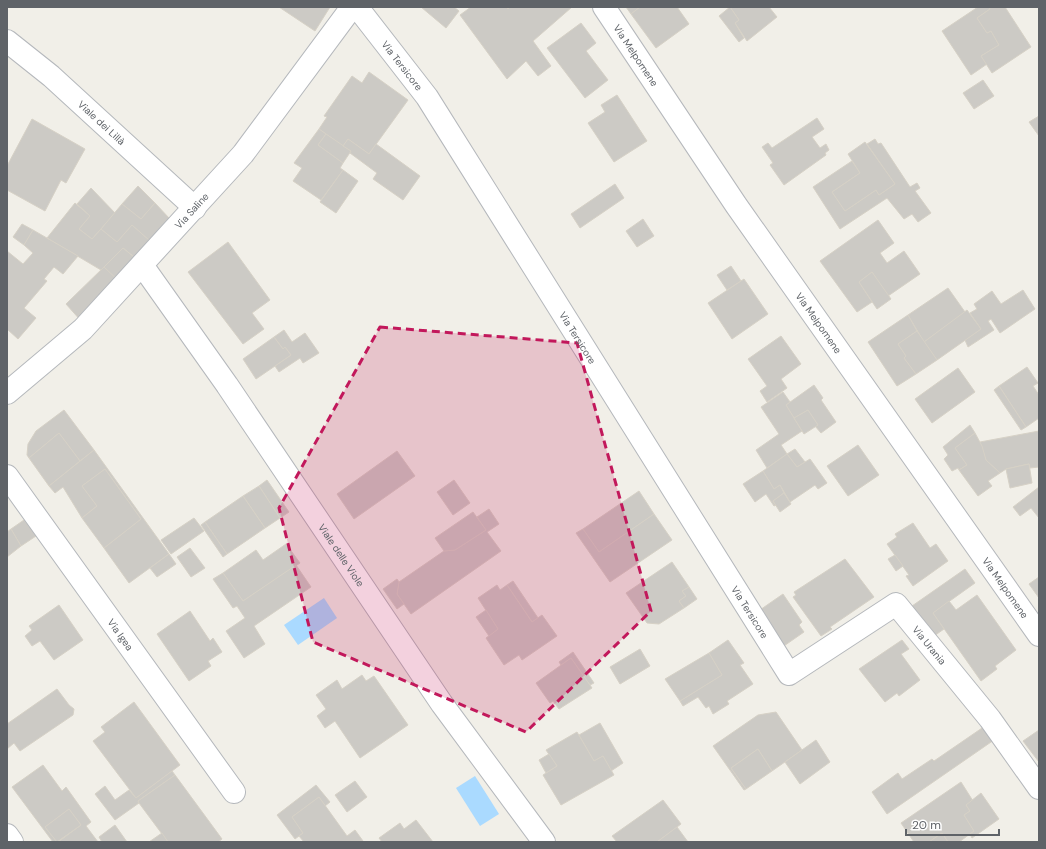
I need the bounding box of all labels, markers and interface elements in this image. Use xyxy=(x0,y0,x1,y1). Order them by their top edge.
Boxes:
street label: Via Melpomene xyxy=(611,22,662,89)
street label: Via Tersicore xyxy=(379,38,426,93)
street label: Viale dei Lillà xyxy=(75,97,128,147)
street label: Via Saline xyxy=(172,189,211,231)
street label: Via Melpomene xyxy=(793,290,845,356)
street label: Via Tersicore xyxy=(557,309,599,367)
street label: Viale delle Viole xyxy=(316,521,367,589)
street label: Via Melpomene xyxy=(980,554,1032,621)
street label: Via Tersicore xyxy=(729,583,772,641)
street label: Via Igea xyxy=(105,616,137,653)
street label: Via Urania xyxy=(910,623,949,667)
scale bar xyxy=(906,811,999,837)
text: 20 m xyxy=(912,817,941,833)

